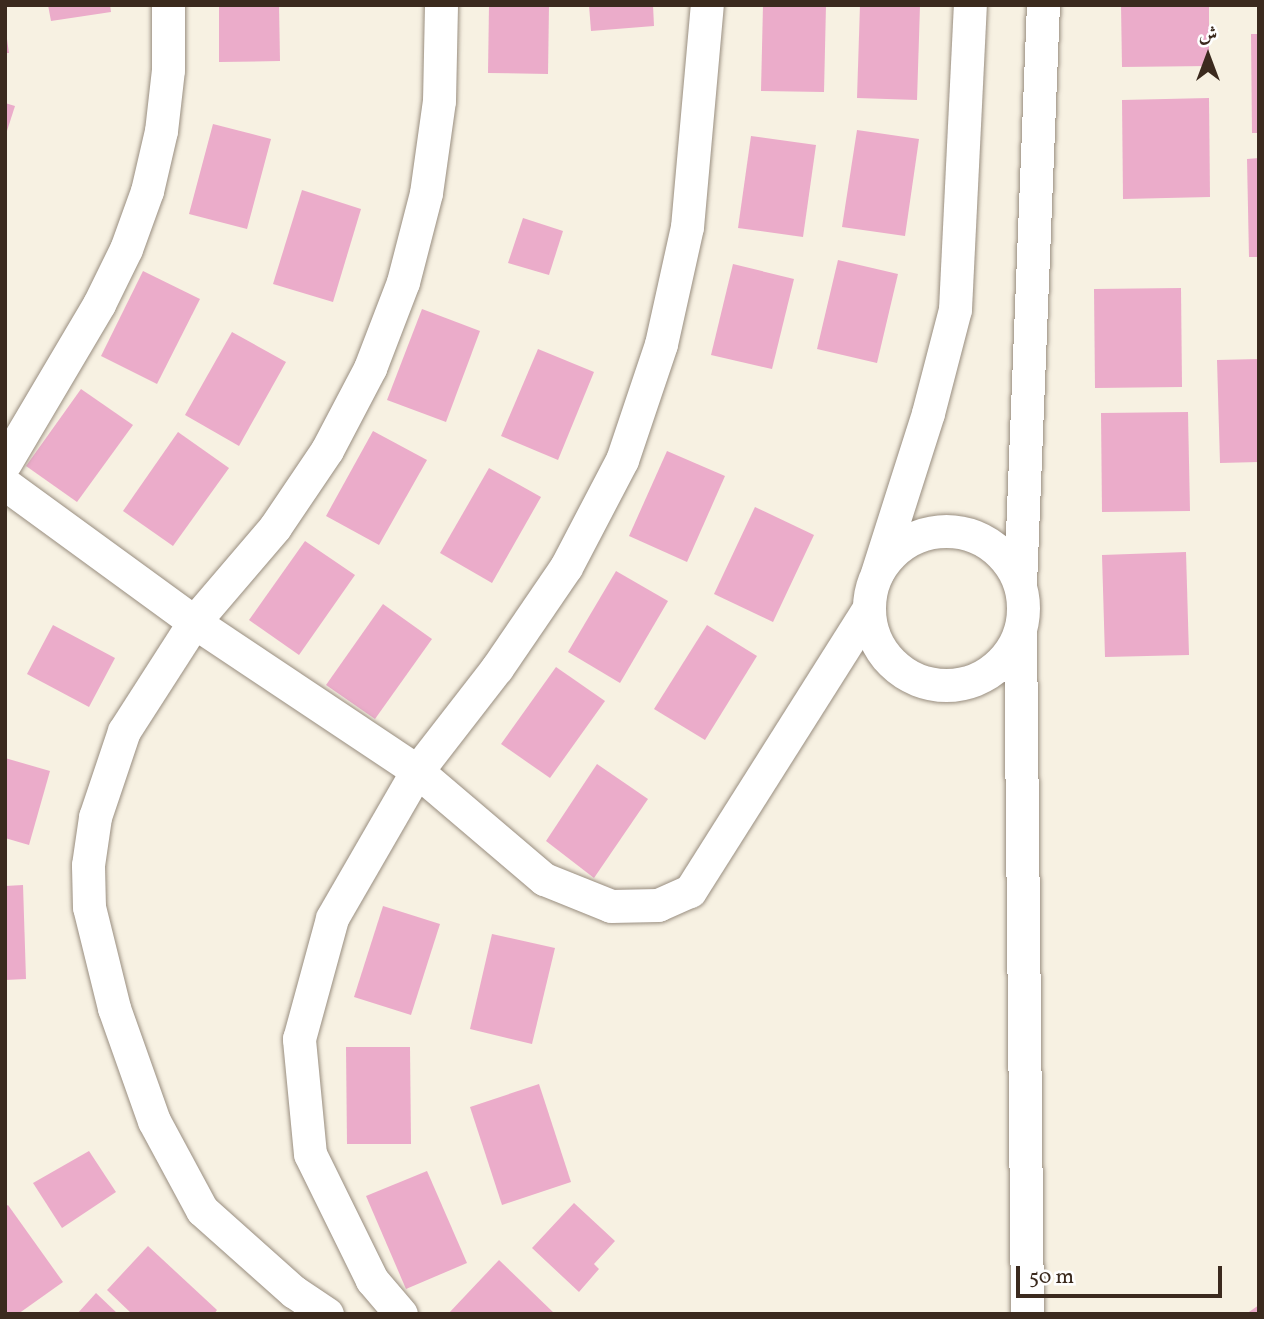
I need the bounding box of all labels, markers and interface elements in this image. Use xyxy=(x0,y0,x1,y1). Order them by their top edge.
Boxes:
north arrow xyxy=(1173,21,1243,91)
text: ش xyxy=(1199,22,1217,48)
scale bar xyxy=(1019,1252,1226,1296)
text: 50 m xyxy=(1029,1263,1074,1292)

